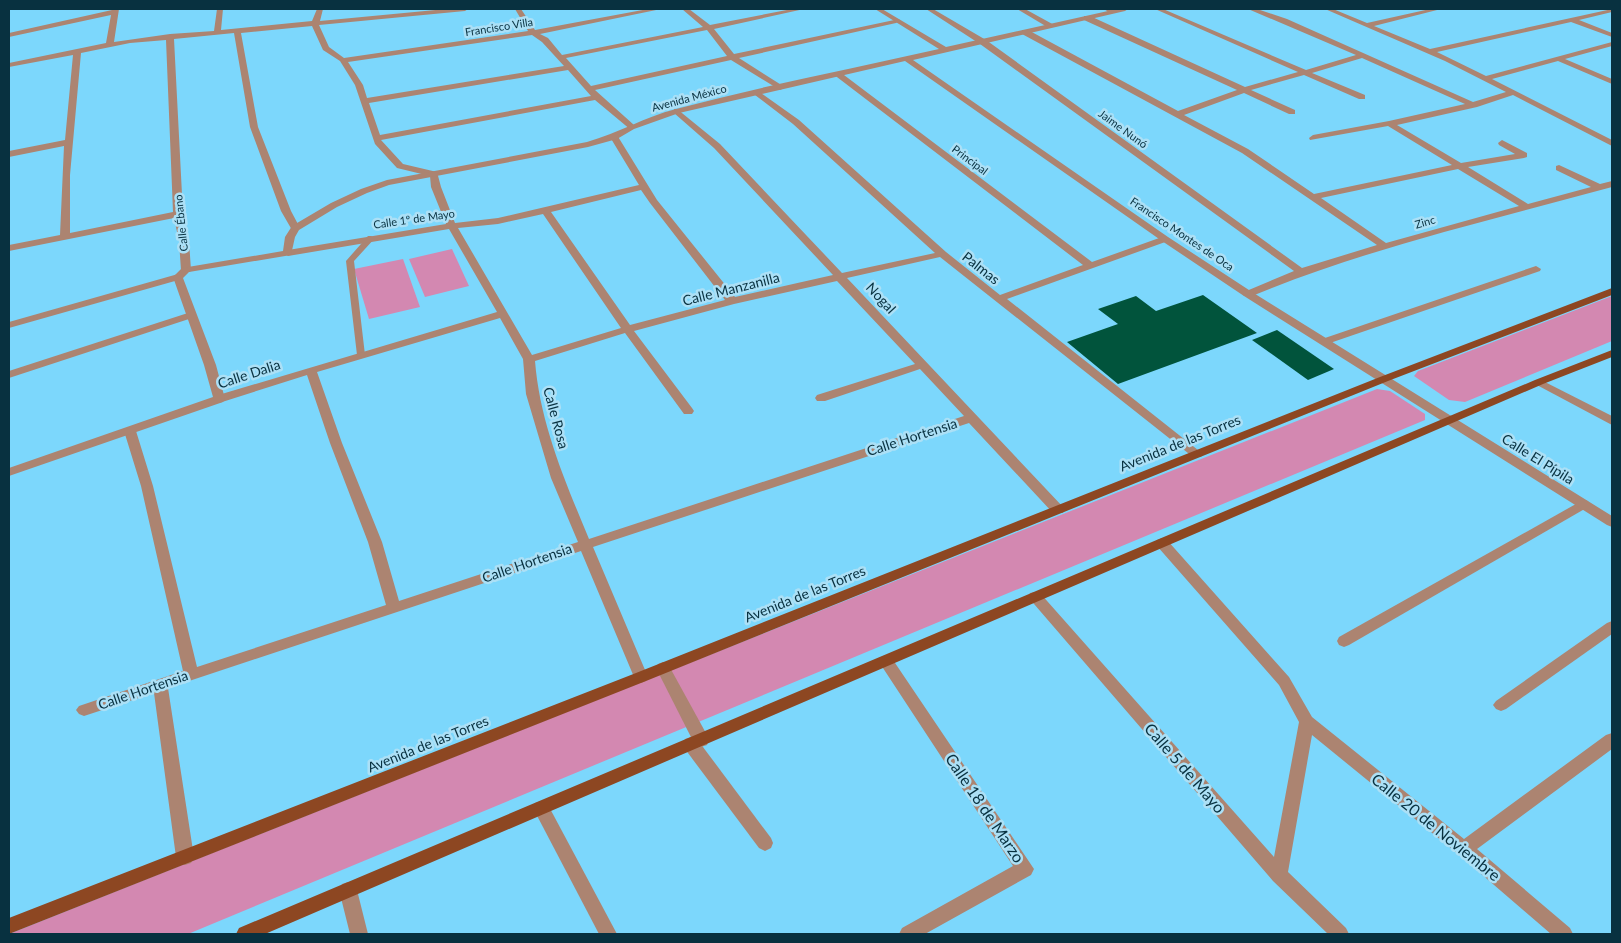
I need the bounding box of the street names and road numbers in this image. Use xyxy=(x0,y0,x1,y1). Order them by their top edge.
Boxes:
street label: Francisco Villa xyxy=(464,15,534,38)
street label: Avenida México xyxy=(650,81,728,114)
street label: Jaime Nunó xyxy=(1096,107,1150,151)
street label: Principal xyxy=(950,142,991,177)
street label: Calle Ébano xyxy=(171,194,190,252)
street label: Francisco Montes de Oca xyxy=(1128,194,1236,273)
street label: Calle 1º de Mayo xyxy=(372,206,456,231)
street label: Zinc xyxy=(1413,212,1437,231)
street label: Palmas xyxy=(959,248,1003,288)
street label: Calle Manzanilla xyxy=(681,268,781,309)
street label: Nogal xyxy=(863,279,900,317)
street label: Calle Dalia xyxy=(215,355,282,392)
street label: Calle Rosa xyxy=(540,385,573,451)
street label: Avenida de las Torres xyxy=(1117,410,1243,475)
street label: Calle Hortensia xyxy=(865,414,959,459)
street label: Calle El Pípila xyxy=(1499,430,1578,488)
street label: Calle Hortensia xyxy=(480,539,574,586)
street label: Avenida de las Torres xyxy=(742,561,868,626)
street label: Calle Hortensia xyxy=(96,666,190,713)
street label: Avenida de las Torres xyxy=(365,711,491,776)
street label: Calle 5 de Mayo xyxy=(1141,719,1230,817)
street label: Calle 18 de Marzo xyxy=(942,750,1029,866)
street label: Calle 20 de Noviembre xyxy=(1368,769,1505,884)

